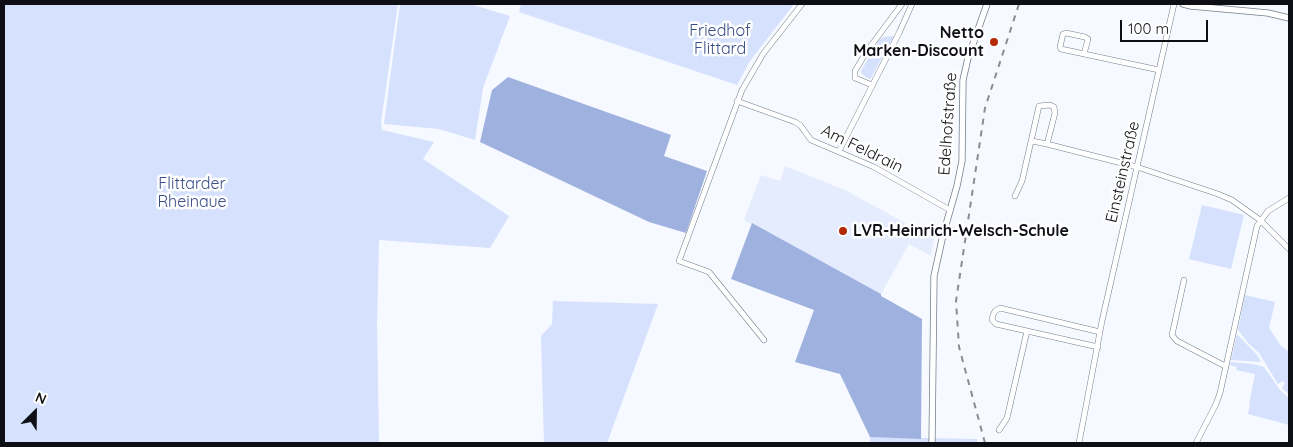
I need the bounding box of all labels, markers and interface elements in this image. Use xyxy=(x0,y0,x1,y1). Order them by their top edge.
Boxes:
scale bar xyxy=(1123,10,1210,42)
text: 100 m xyxy=(1128,19,1169,38)
park label: Friedhof Flittard xyxy=(689,21,751,59)
place label: Netto Marken-Discount xyxy=(853,23,984,61)
marker: Netto Marken-Discount xyxy=(988,36,1000,48)
street label: Edelhofstraße xyxy=(935,72,961,176)
street label: Einsteinstraße xyxy=(1102,119,1144,225)
street label: Am Feldrain xyxy=(818,121,906,177)
park label: Flittarder Rheinaue xyxy=(157,174,227,212)
place label: LVR-Heinrich-Welsch-Schule xyxy=(853,221,1069,241)
marker: LVR-Heinrich-Welsch-Schule xyxy=(837,225,849,237)
north arrow xyxy=(10,387,60,437)
text: N xyxy=(33,388,49,408)

